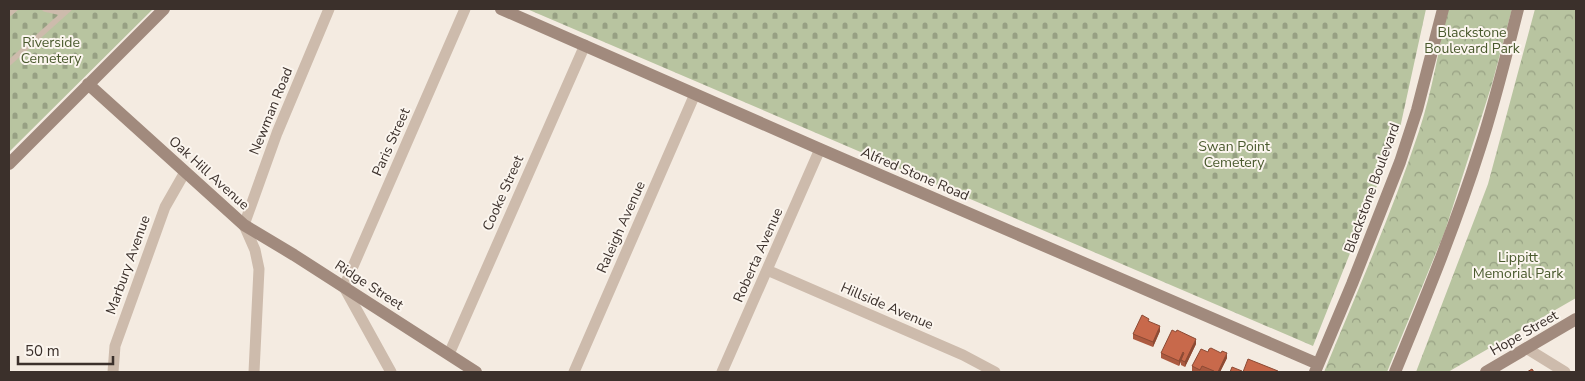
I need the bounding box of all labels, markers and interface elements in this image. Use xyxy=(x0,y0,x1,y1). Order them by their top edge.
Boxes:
park label: Blackstone Boulevard Park xyxy=(1424,23,1521,58)
park label: Riverside Cemetery xyxy=(21,33,82,68)
street label: Newman Road xyxy=(245,64,297,158)
street label: Paris Street xyxy=(368,105,415,179)
street label: Blackstone Boulevard xyxy=(1340,120,1404,256)
street label: Oak Hill Avenue xyxy=(165,132,253,214)
park label: Swan Point Cemetery xyxy=(1198,137,1270,172)
street label: Alfred Stone Road xyxy=(858,143,972,205)
street label: Cooke Street xyxy=(478,152,528,234)
street label: Raleigh Avenue xyxy=(592,178,650,276)
street label: Roberta Avenue xyxy=(729,205,787,305)
street label: Marbury Avenue xyxy=(101,213,155,317)
park label: Lippitt Memorial Park xyxy=(1473,248,1564,283)
street label: Ridge Street xyxy=(331,256,407,314)
street label: Hillside Avenue xyxy=(838,278,936,334)
street label: Hope Street xyxy=(1486,306,1562,360)
scale bar xyxy=(18,334,112,366)
text: 50 m xyxy=(25,341,60,361)

